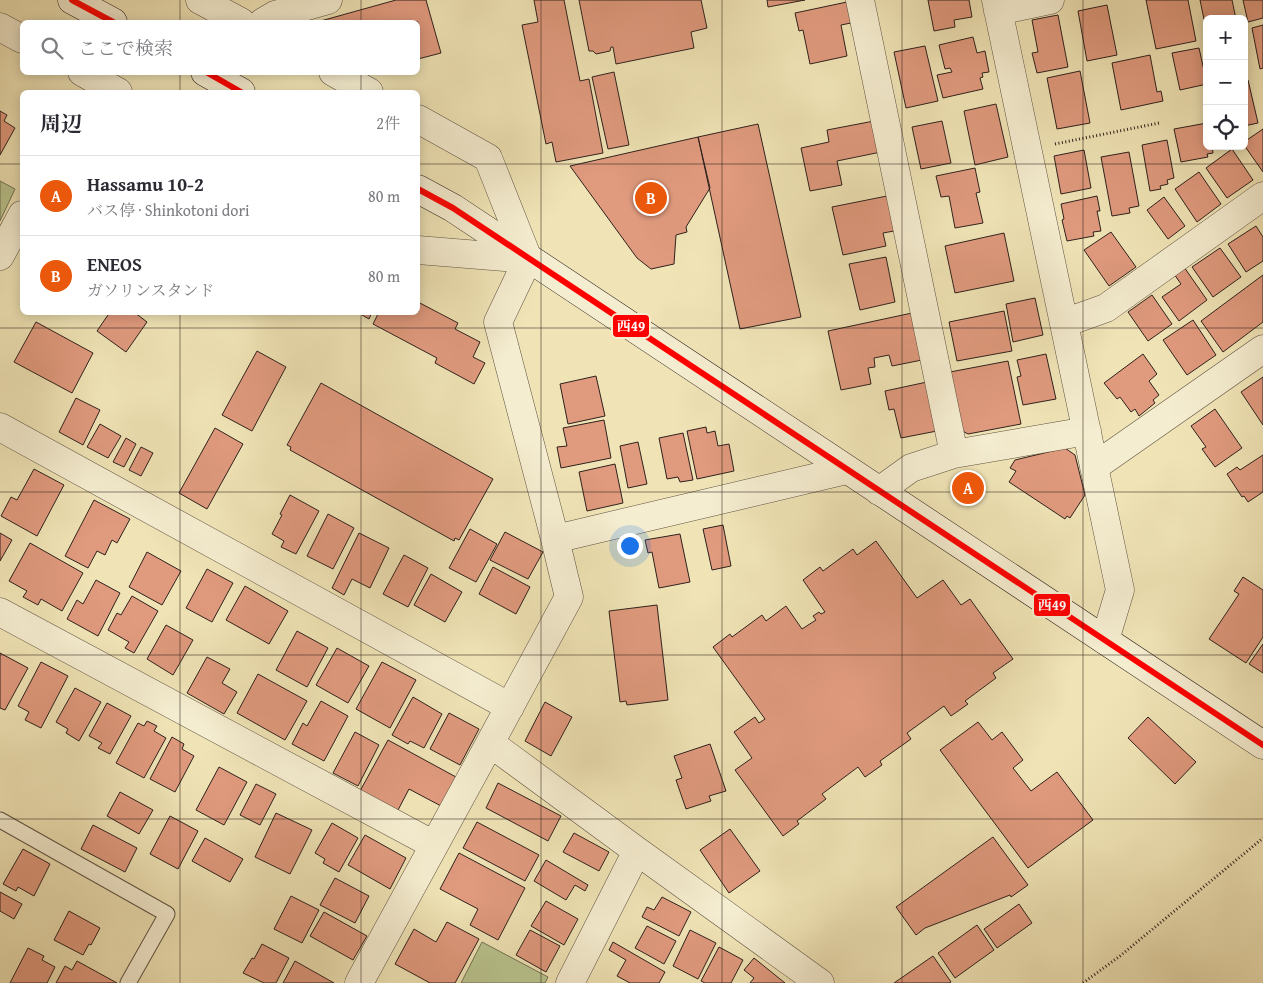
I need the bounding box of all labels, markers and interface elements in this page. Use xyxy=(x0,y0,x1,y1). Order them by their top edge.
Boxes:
map controls xyxy=(1203,15,1248,150)
button: + xyxy=(1203,15,1248,60)
search box xyxy=(20,20,420,75)
icon: search xyxy=(38,34,66,62)
text: ここで検索 xyxy=(78,34,173,62)
button: − xyxy=(1203,60,1248,105)
button: locate xyxy=(1203,105,1248,150)
text: 周辺 xyxy=(40,108,82,139)
text: 2件 xyxy=(376,111,400,135)
text: Hassamu 10-2 xyxy=(87,170,204,198)
pin: B xyxy=(635,179,667,217)
text: A xyxy=(51,184,61,208)
text: 80 m xyxy=(368,184,400,208)
text: バス停 · Shinkotoni dori xyxy=(87,198,250,222)
text: ENEOS xyxy=(87,250,142,278)
text: B xyxy=(51,264,61,288)
text: 80 m xyxy=(368,264,400,288)
text: ガソリンスタンド xyxy=(87,278,215,302)
line badge: 西49 xyxy=(612,314,650,338)
text: 西49 xyxy=(617,316,645,336)
pin: A xyxy=(952,469,984,507)
your location xyxy=(617,533,643,559)
line badge: 西49 xyxy=(1033,593,1071,617)
text: 西49 xyxy=(1038,595,1066,615)

